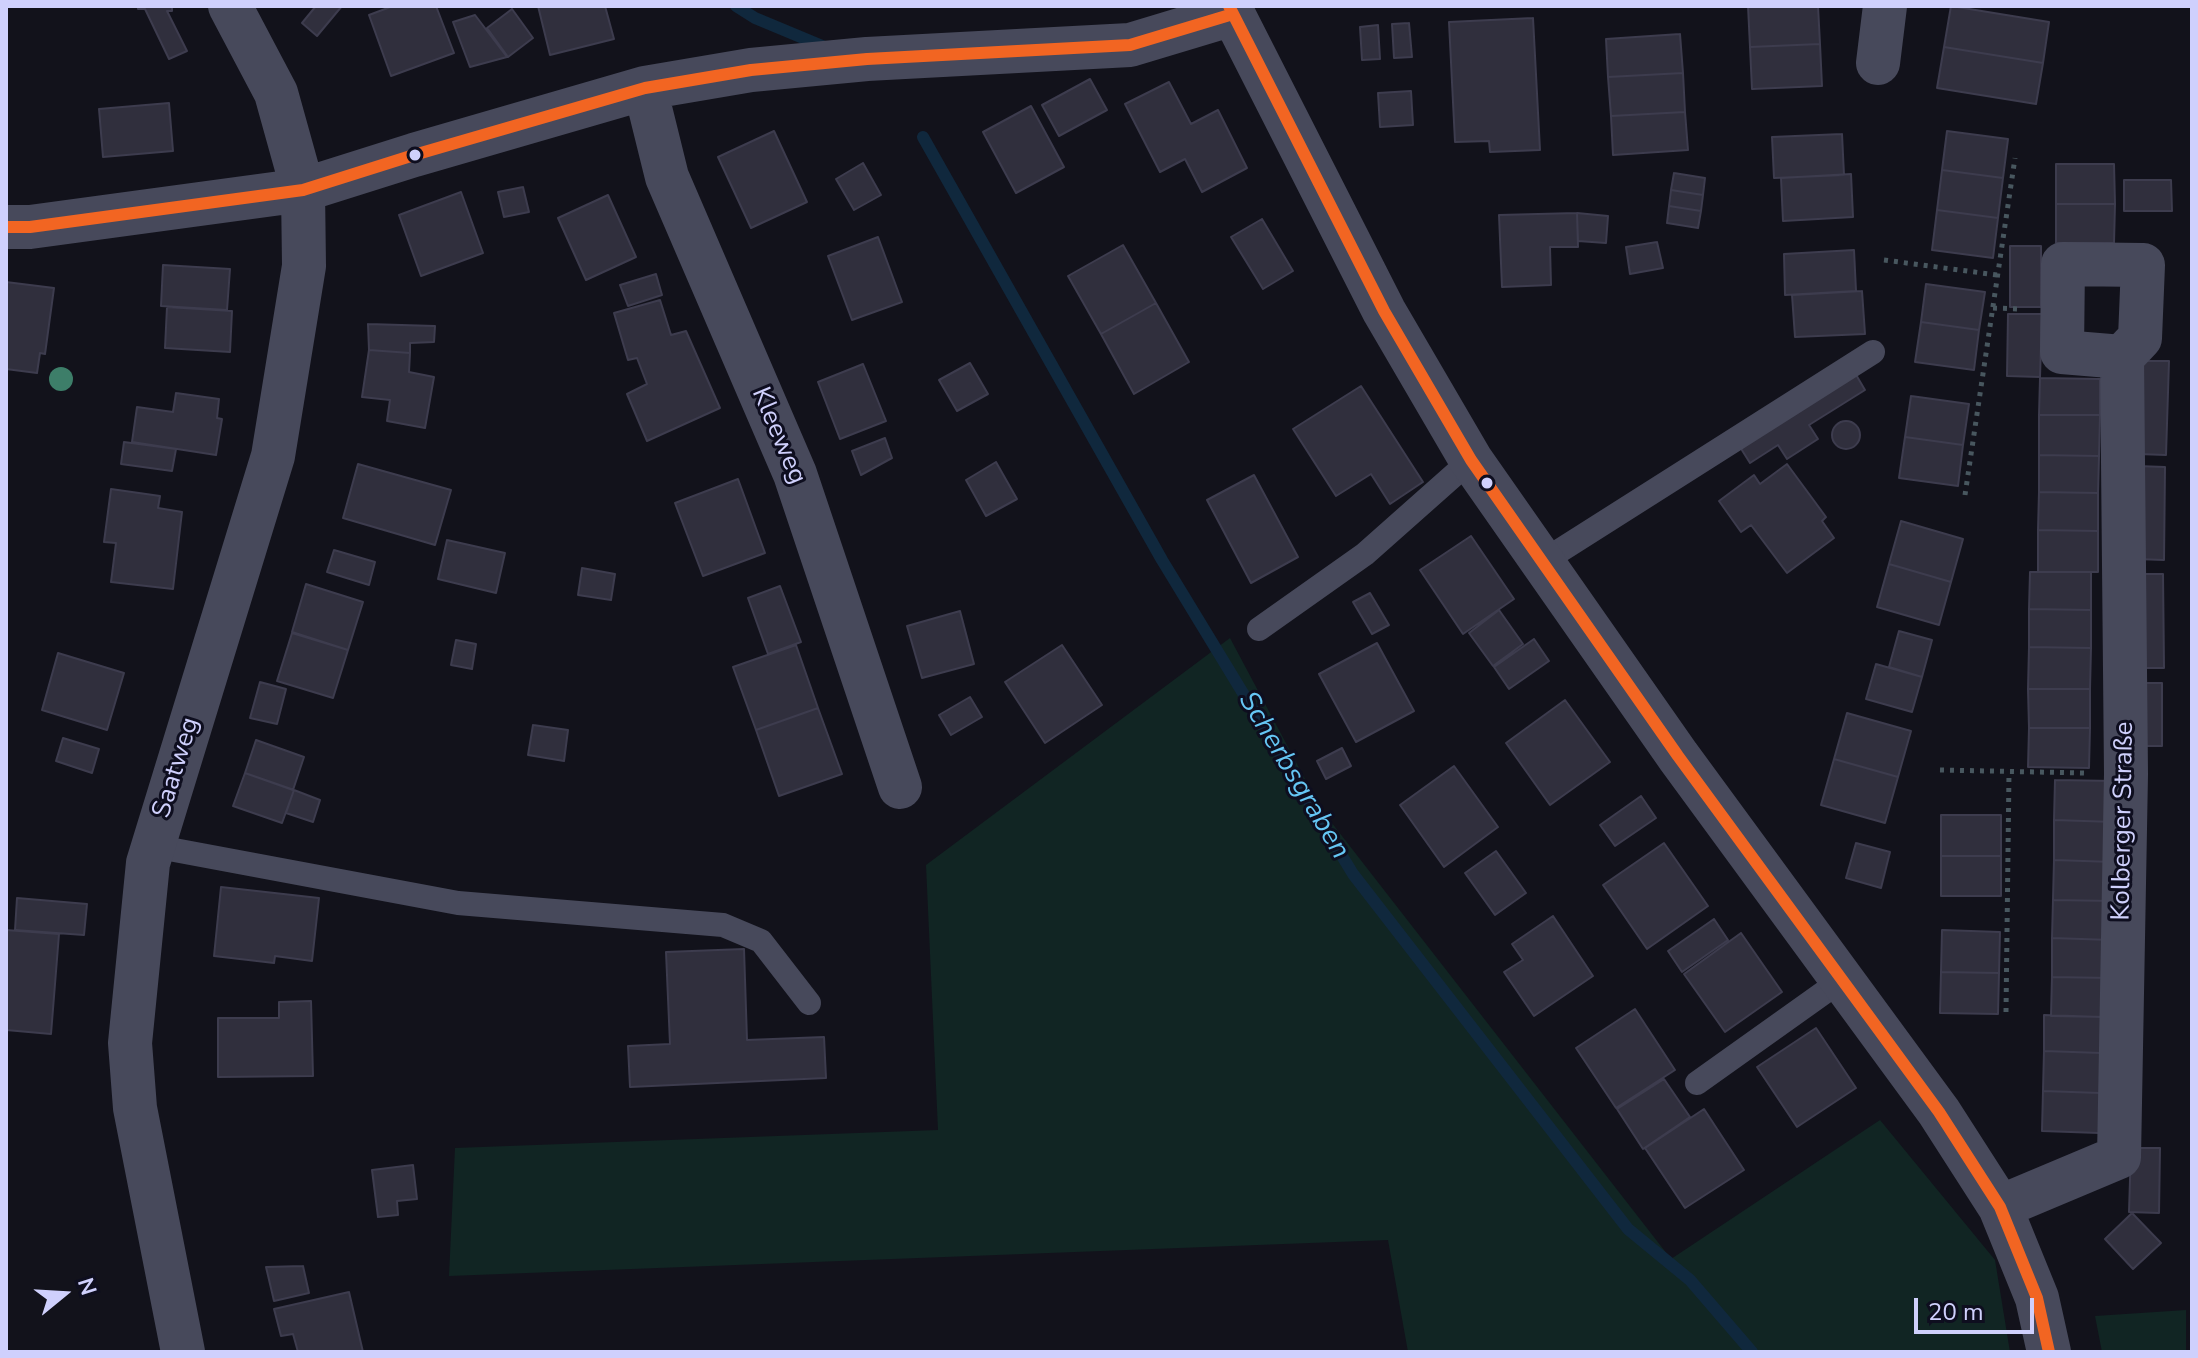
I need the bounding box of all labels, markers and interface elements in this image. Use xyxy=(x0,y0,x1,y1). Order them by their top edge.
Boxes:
unlabelled marker xyxy=(407,147,423,163)
street label: Kleeweg xyxy=(744,383,812,489)
unlabelled marker xyxy=(1479,475,1495,491)
water label: Scherbsgraben xyxy=(1230,686,1356,866)
street label: Saatweg xyxy=(147,714,207,822)
street label: Kolberger Straße xyxy=(2107,721,2141,921)
north arrow xyxy=(24,1254,104,1334)
text: N xyxy=(70,1274,104,1299)
scale bar xyxy=(1918,1282,2038,1332)
text: 20 m xyxy=(1928,1296,1984,1328)

